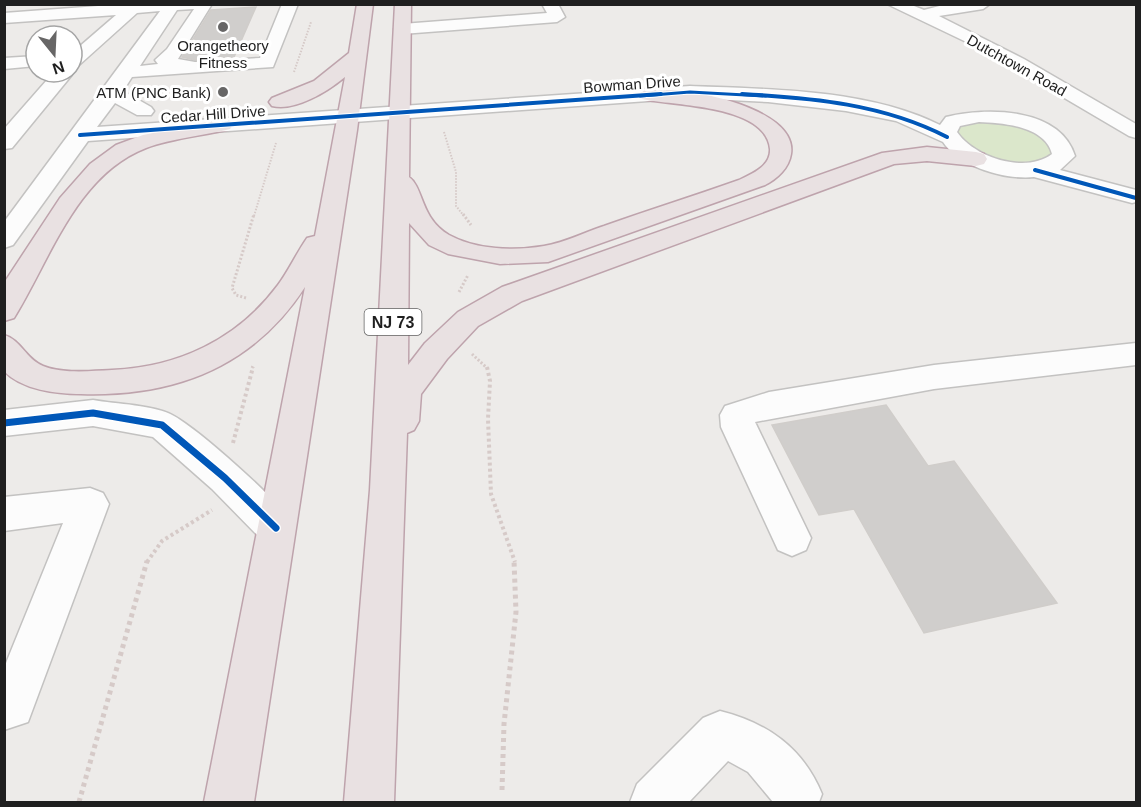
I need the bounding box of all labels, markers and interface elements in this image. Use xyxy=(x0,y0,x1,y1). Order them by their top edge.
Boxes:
marker: Orangetheory Fitness xyxy=(216,20,230,34)
north arrow xyxy=(24,24,84,84)
street label: Dutchtown Road xyxy=(964,31,1070,99)
place label: Orangetheory Fitness xyxy=(177,37,269,71)
text: N xyxy=(50,58,67,78)
street label: Bowman Drive xyxy=(583,72,681,96)
place label: ATM (PNC Bank) xyxy=(96,84,211,101)
marker: ATM (PNC Bank) xyxy=(216,85,230,99)
street label: Cedar Hill Drive xyxy=(160,102,266,126)
road number: NJ 73 xyxy=(364,309,422,335)

